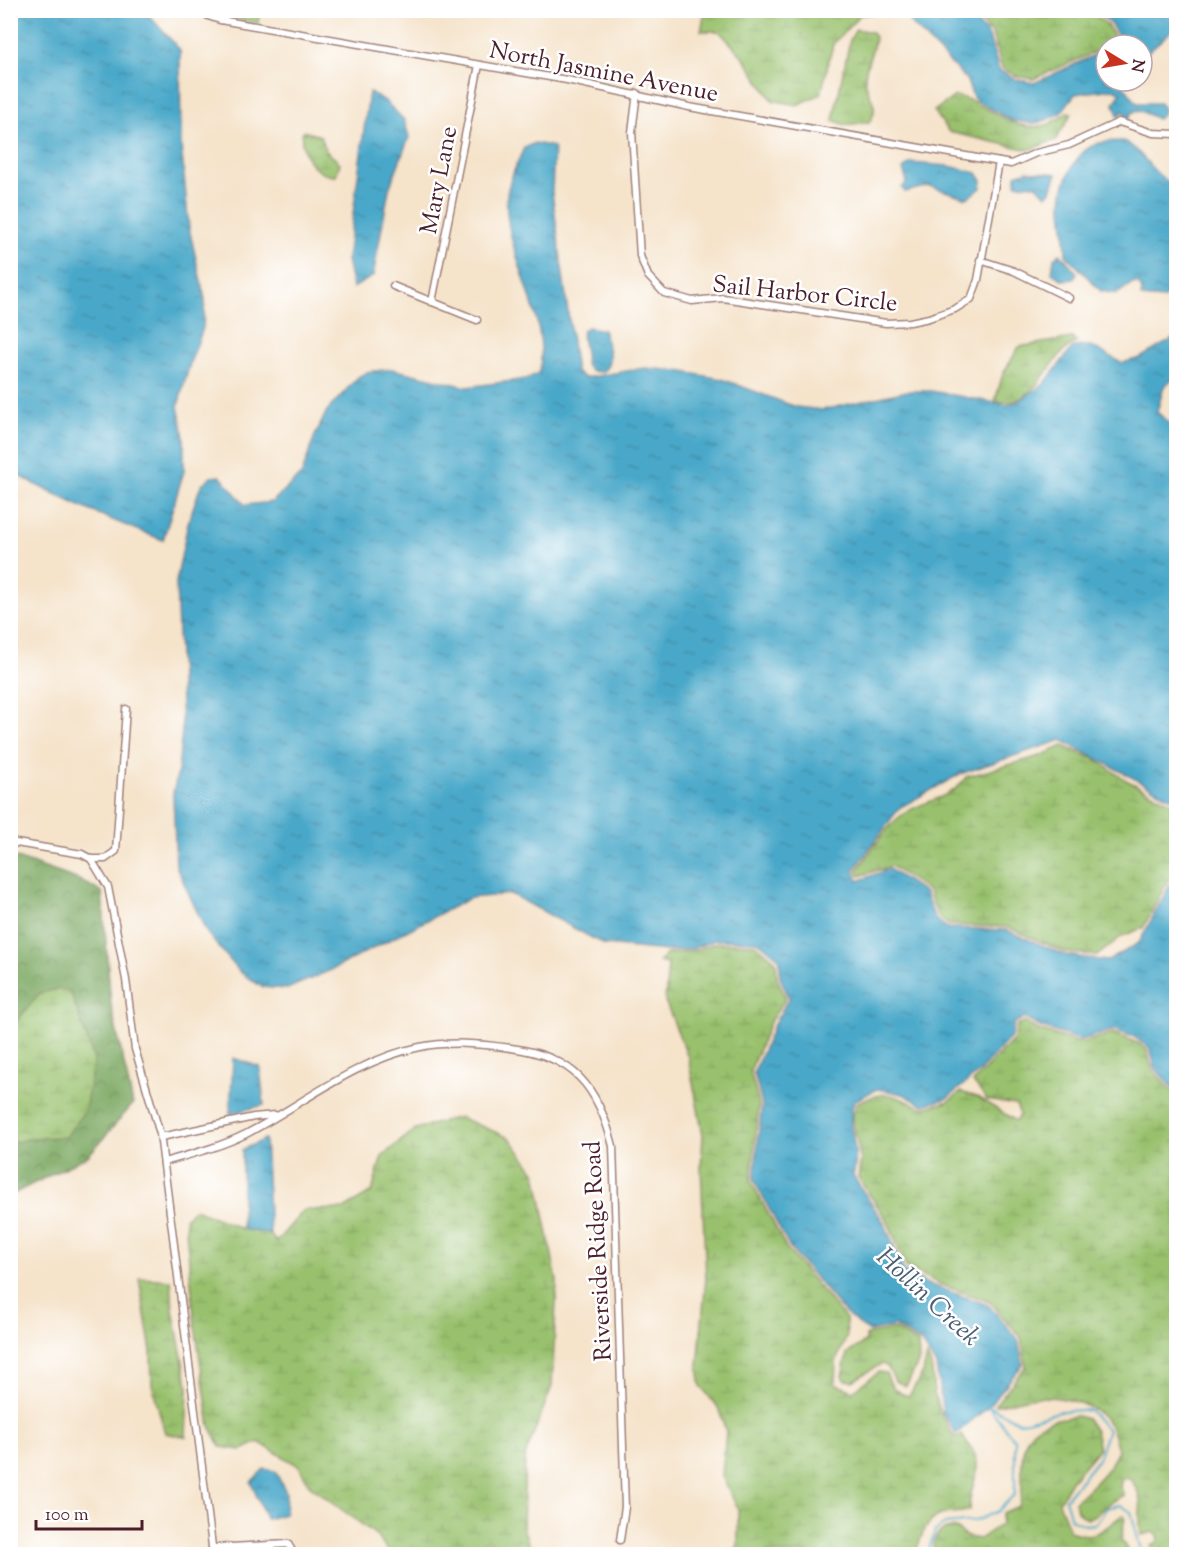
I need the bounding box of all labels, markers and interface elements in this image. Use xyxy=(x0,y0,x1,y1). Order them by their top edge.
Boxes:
north arrow xyxy=(1094,33,1154,93)
street label: North Jasmine Avenue xyxy=(486,34,721,112)
text: N xyxy=(1124,57,1149,74)
street label: Mary Lane xyxy=(413,123,467,237)
street label: Sail Harbor Circle xyxy=(711,268,899,322)
street label: Riverside Ridge Road xyxy=(576,1139,622,1362)
water label: Hollin Creek xyxy=(867,1240,988,1356)
scale bar xyxy=(36,1493,142,1531)
text: 100 m xyxy=(45,1503,89,1529)

